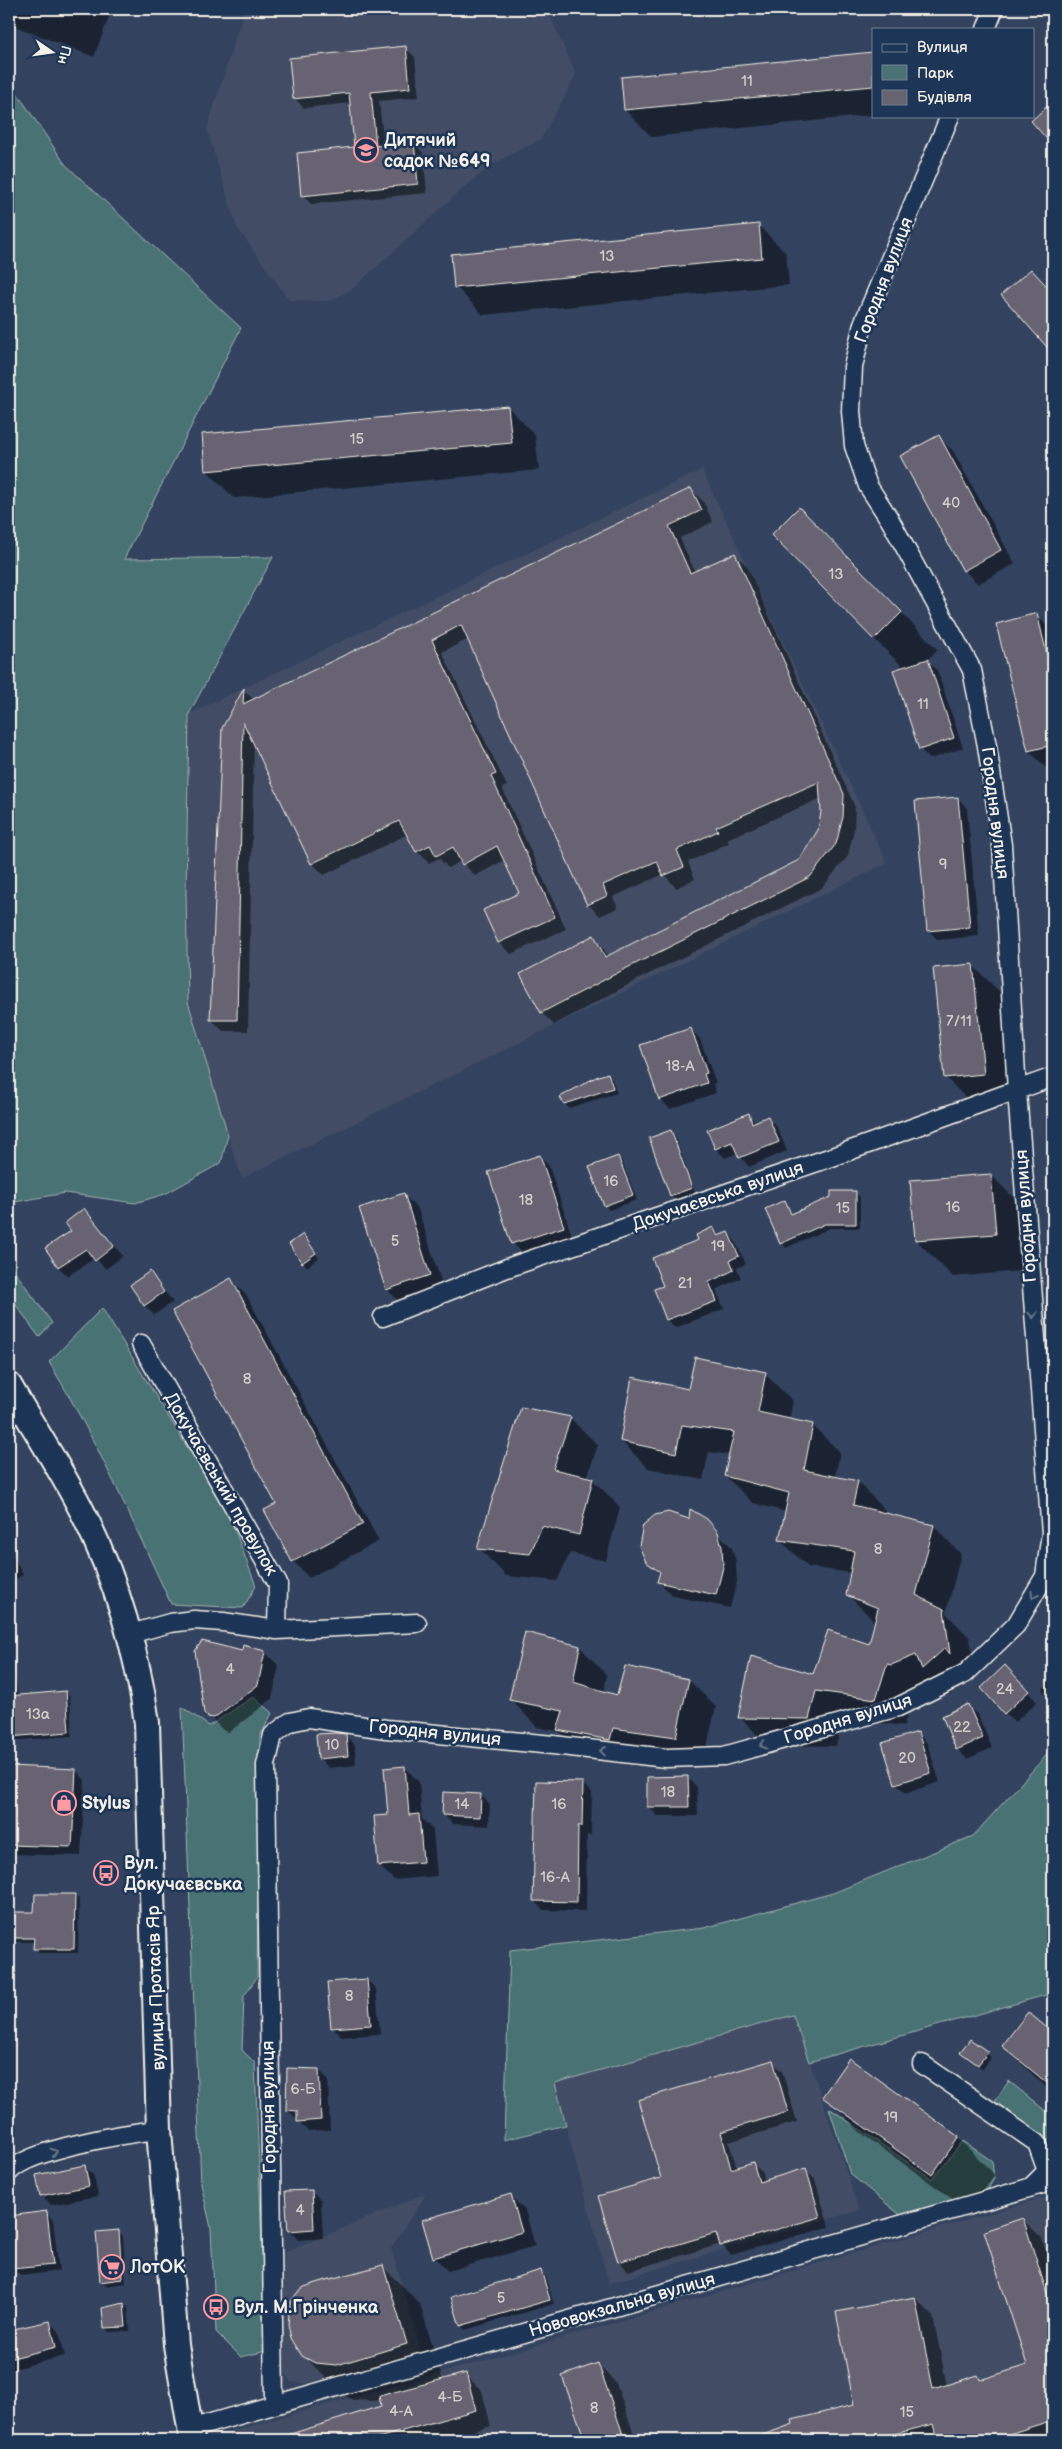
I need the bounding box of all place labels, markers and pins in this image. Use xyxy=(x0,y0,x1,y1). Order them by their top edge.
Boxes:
place label: Дитячий садок №649 xyxy=(384,130,491,172)
school or university icon: Дитячий садок №649 xyxy=(353,137,379,163)
shop icon: Stylus xyxy=(51,1790,77,1816)
place label: Stylus xyxy=(82,1793,131,1814)
place label: Вул. Докучаєвська xyxy=(124,1853,243,1895)
bus stop icon: Вул. Докучаєвська xyxy=(93,1860,119,1886)
supermarket icon: ЛотОК xyxy=(99,2254,125,2280)
place label: ЛотОК xyxy=(129,2257,186,2278)
bus stop icon: Вул. М.Грінченка xyxy=(203,2294,229,2320)
place label: Вул. М.Грінченка xyxy=(234,2297,379,2318)

